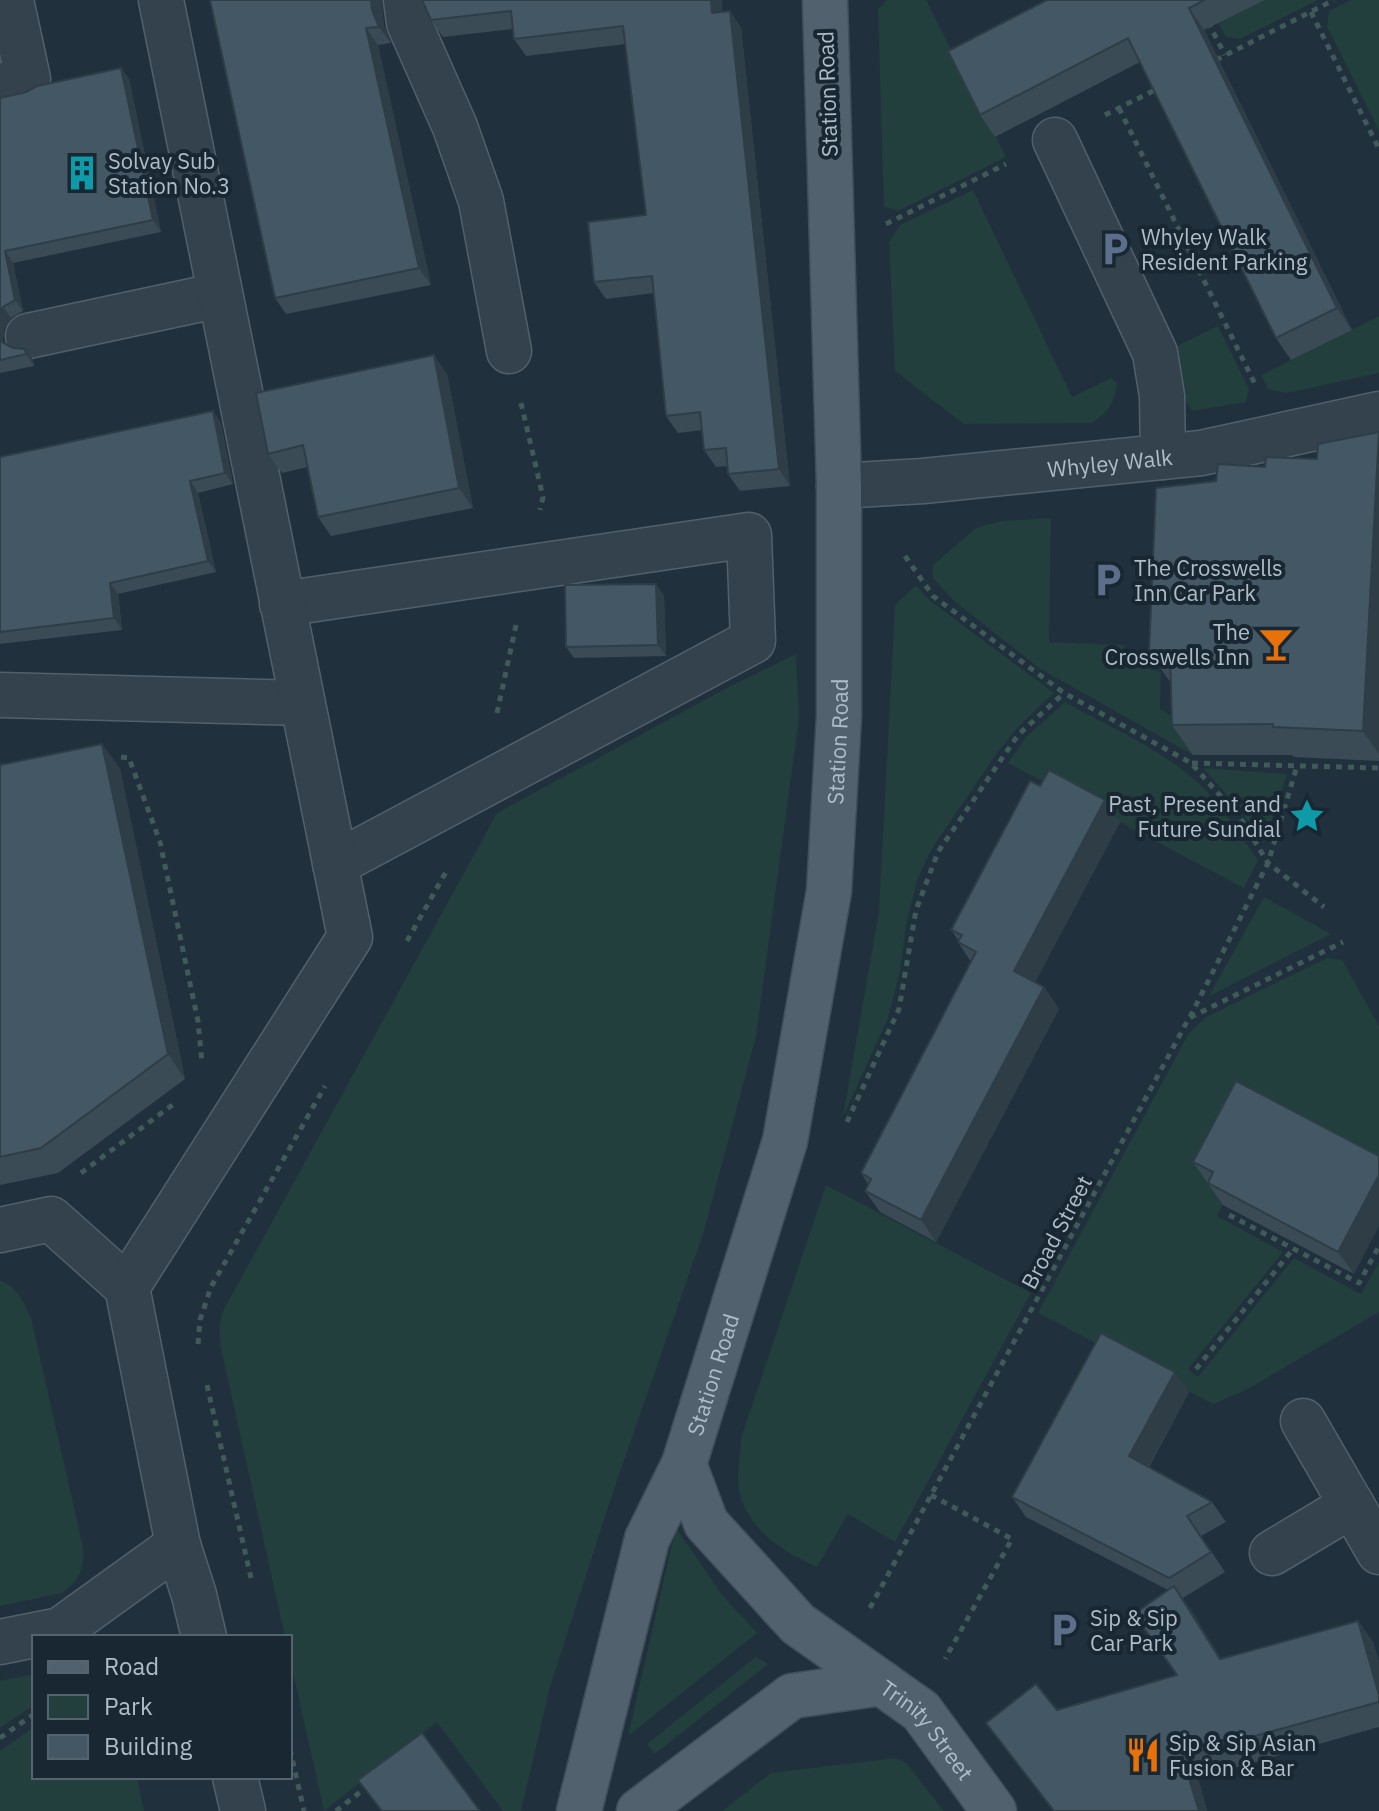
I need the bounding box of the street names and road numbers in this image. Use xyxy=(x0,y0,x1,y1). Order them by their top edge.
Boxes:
street label: Station Road xyxy=(810,31,844,157)
street label: Whyley Walk xyxy=(1046,441,1174,483)
street label: Station Road xyxy=(819,678,854,805)
street label: Broad Street xyxy=(1014,1170,1098,1294)
street label: Station Road xyxy=(679,1310,745,1439)
street label: Trinity Street xyxy=(875,1673,981,1785)

